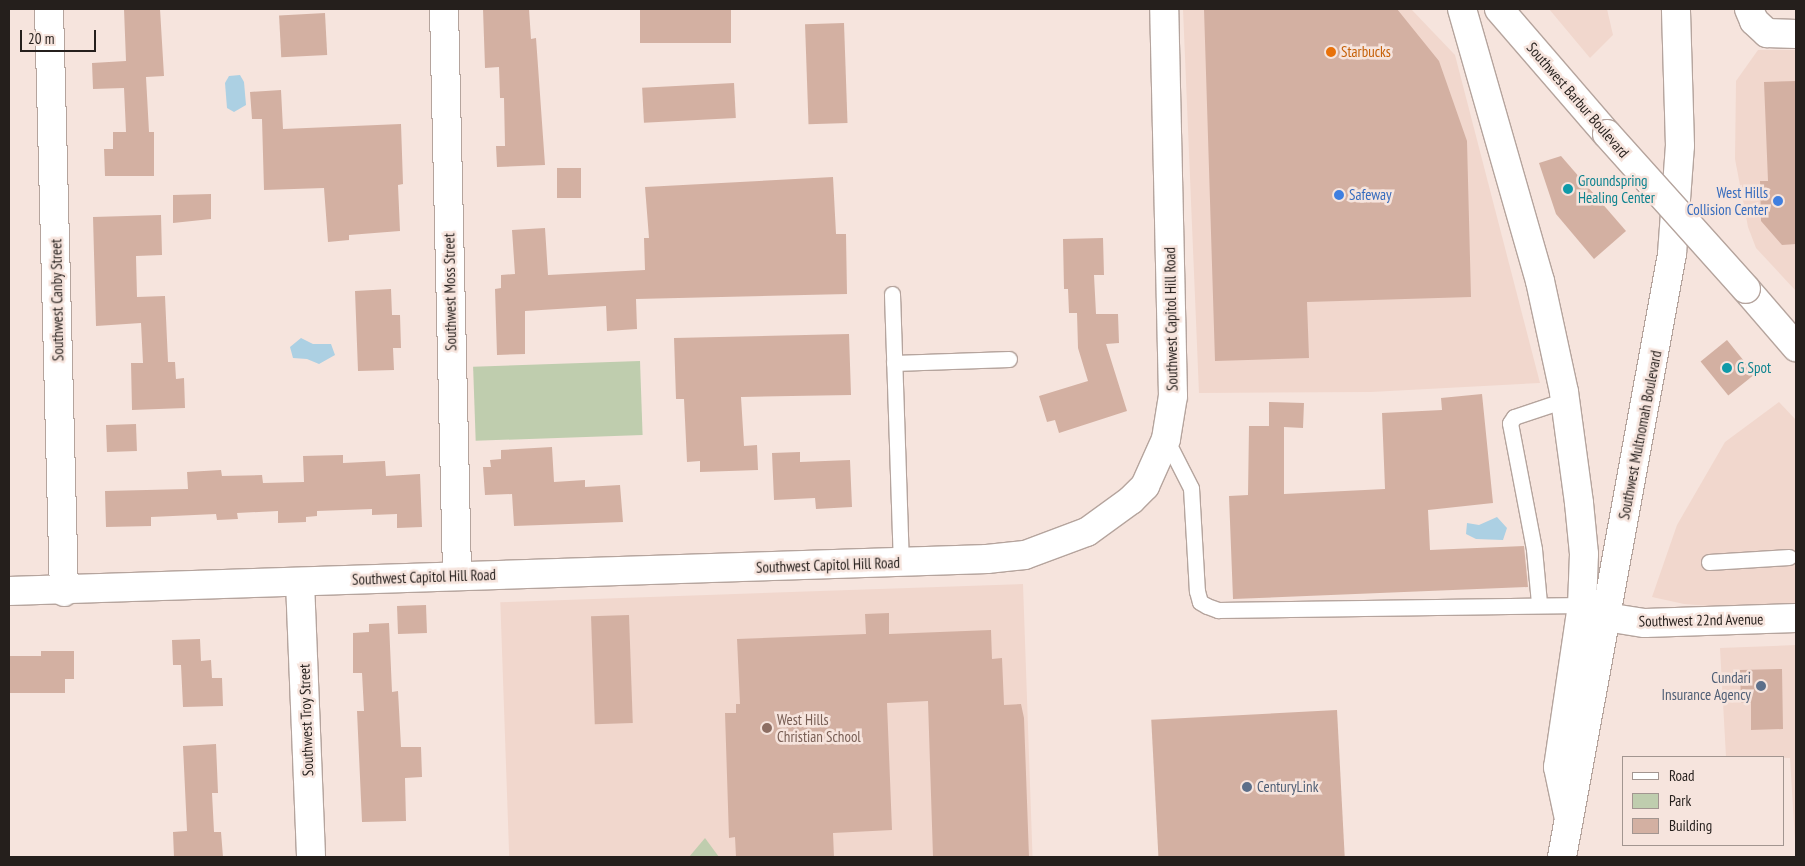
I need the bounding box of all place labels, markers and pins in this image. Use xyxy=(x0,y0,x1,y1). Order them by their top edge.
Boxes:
place label: Starbucks xyxy=(1341,43,1391,61)
marker: Starbucks xyxy=(1325,46,1337,58)
place label: Groundspring Healing Center xyxy=(1578,171,1655,206)
marker: Groundspring Healing Center xyxy=(1562,183,1574,195)
place label: West Hills Collision Center xyxy=(1687,183,1768,218)
place label: Safeway xyxy=(1349,186,1392,204)
marker: Safeway xyxy=(1333,189,1345,201)
marker: West Hills Collision Center xyxy=(1772,195,1784,207)
place label: G Spot xyxy=(1737,359,1771,377)
marker: G Spot xyxy=(1721,362,1733,374)
place label: Cundari Insurance Agency xyxy=(1661,668,1751,703)
marker: Cundari Insurance Agency xyxy=(1755,680,1767,692)
place label: West Hills Christian School xyxy=(777,710,861,745)
marker: West Hills Christian School xyxy=(761,722,773,734)
place label: CenturyLink xyxy=(1257,778,1318,796)
marker: CenturyLink xyxy=(1241,781,1253,793)

